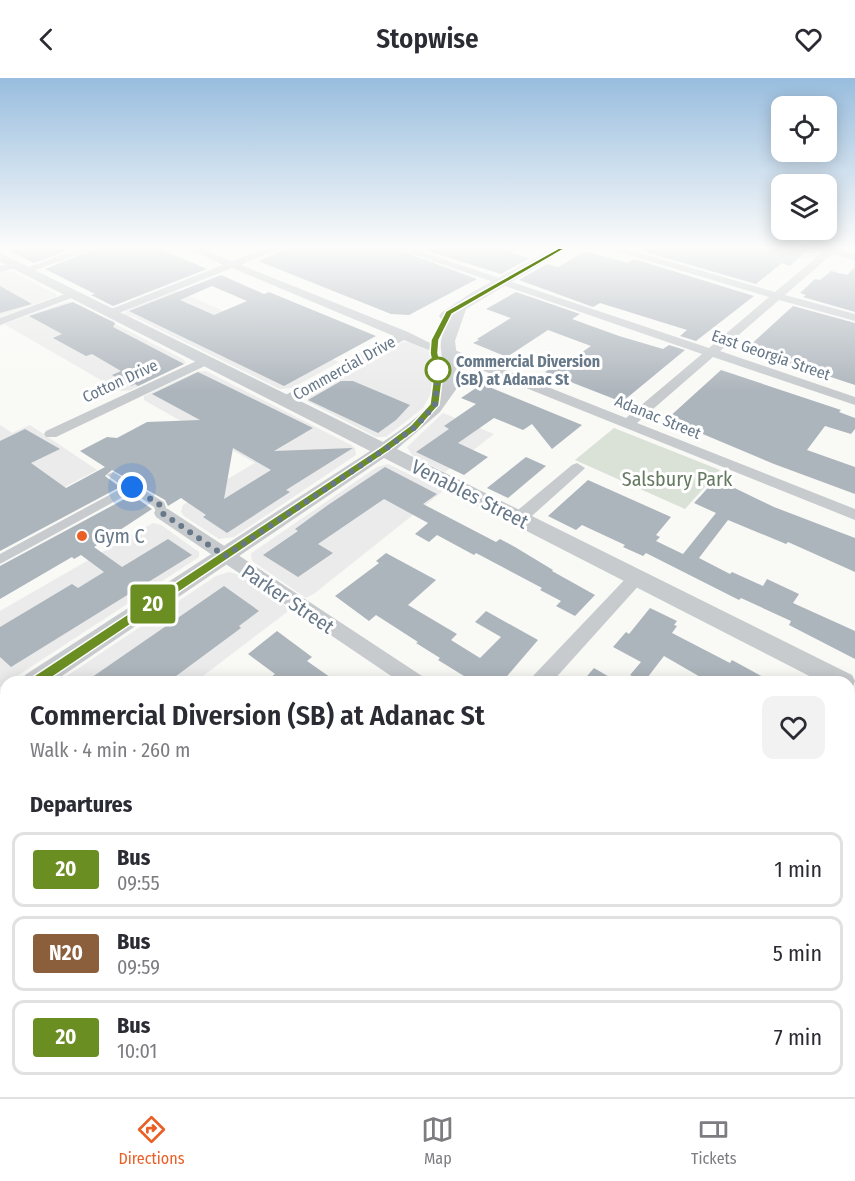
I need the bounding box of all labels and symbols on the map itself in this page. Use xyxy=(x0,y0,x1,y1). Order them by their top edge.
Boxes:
street label: East Georgia Street xyxy=(709,326,834,384)
street label: Commercial Drive xyxy=(289,332,399,404)
place label: Commercial Diversion (SB) at Adanac St xyxy=(456,352,600,389)
street label: Cotton Drive xyxy=(79,355,161,407)
marker: Commercial Diversion (SB) at Adanac St xyxy=(425,357,451,383)
street label: Adanac Street xyxy=(612,391,704,443)
street label: Venables Street xyxy=(408,454,533,534)
park label: Salsbury Park xyxy=(622,467,733,491)
your location xyxy=(117,472,147,502)
place label: Gym C xyxy=(94,524,145,548)
marker: Gym C xyxy=(75,529,89,543)
street label: Parker Street xyxy=(237,559,339,639)
line badge: 20 xyxy=(126,584,180,624)

